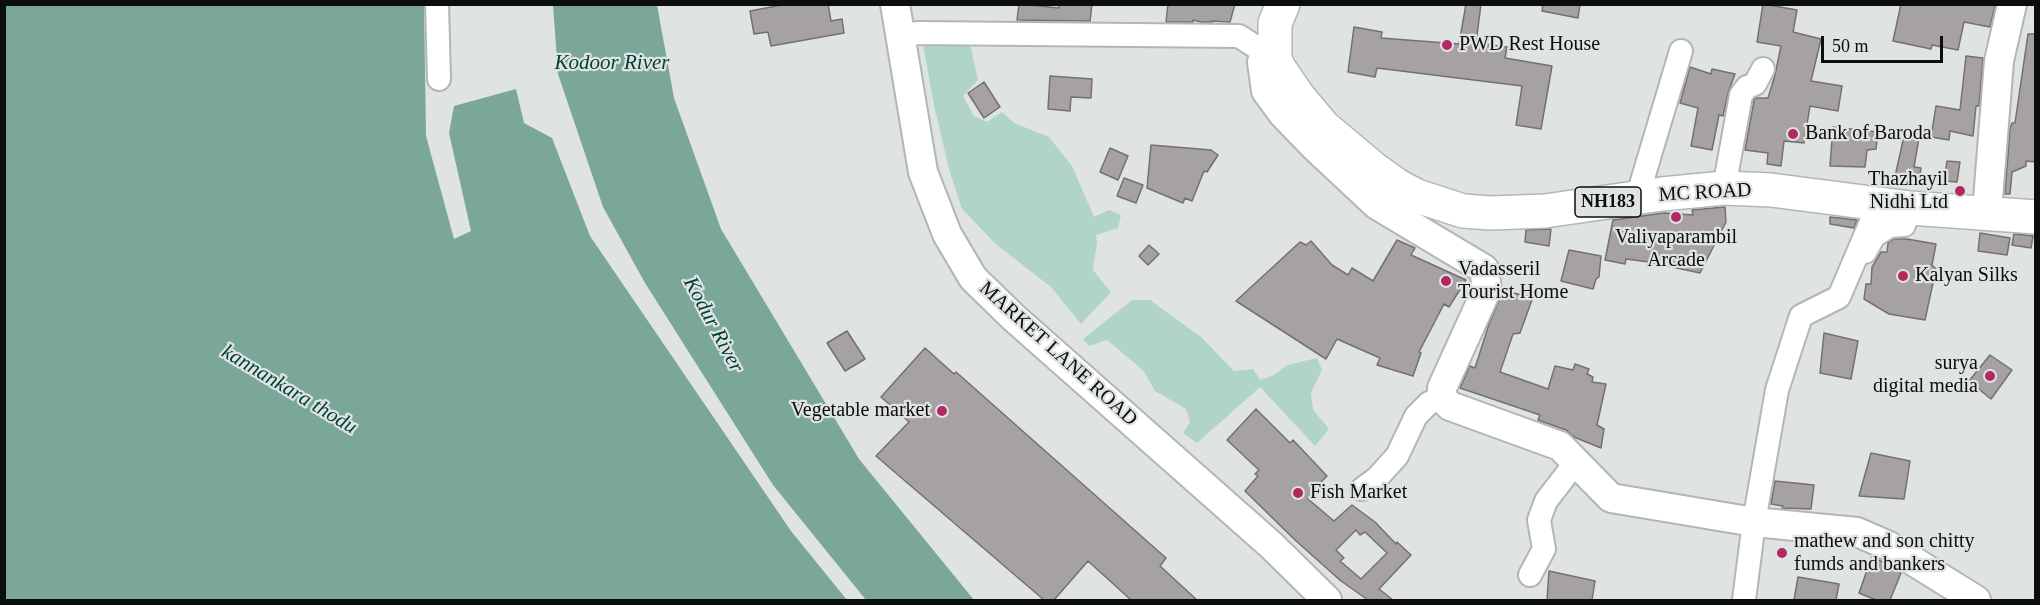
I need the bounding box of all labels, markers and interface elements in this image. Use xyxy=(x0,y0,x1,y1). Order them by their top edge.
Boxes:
scale bar xyxy=(1824,24,1946,62)
place label: PWD Rest House xyxy=(1459,33,1600,57)
text: 50 m xyxy=(1832,36,1869,56)
marker: PWD Rest House xyxy=(1440,38,1454,52)
water label: Kodoor River xyxy=(555,50,669,76)
place label: Bank of Baroda xyxy=(1805,122,1932,146)
marker: Bank of Baroda xyxy=(1786,127,1800,141)
place label: Thazhayil Nidhi Ltd xyxy=(1868,168,1948,215)
street label: MC ROAD xyxy=(1658,179,1752,207)
marker: Thazhayil Nidhi Ltd xyxy=(1953,184,1967,198)
road number: NH183 xyxy=(1575,187,1641,217)
marker: Valiyaparambil Arcade xyxy=(1669,210,1683,224)
place label: Valiyaparambil Arcade xyxy=(1615,226,1737,273)
place label: Vadasseril Tourist Home xyxy=(1458,258,1568,305)
place label: Kalyan Silks xyxy=(1915,264,2018,288)
marker: Kalyan Silks xyxy=(1896,269,1910,283)
water label: Kodur River xyxy=(677,273,749,377)
marker: Vadasseril Tourist Home xyxy=(1439,274,1453,288)
street label: MARKET LANE ROAD xyxy=(974,277,1142,431)
water label: kannankara thodu xyxy=(217,340,361,440)
place label: surya digital media xyxy=(1873,352,1978,399)
marker: surya digital media xyxy=(1983,369,1997,383)
place label: Vegetable market xyxy=(791,399,930,423)
marker: Vegetable market xyxy=(935,404,949,418)
place label: Fish Market xyxy=(1310,481,1407,505)
marker: Fish Market xyxy=(1291,486,1305,500)
place label: mathew and son chitty fumds and bankers xyxy=(1794,530,1975,577)
marker: mathew and son chitty fumds and bankers xyxy=(1775,546,1789,560)

